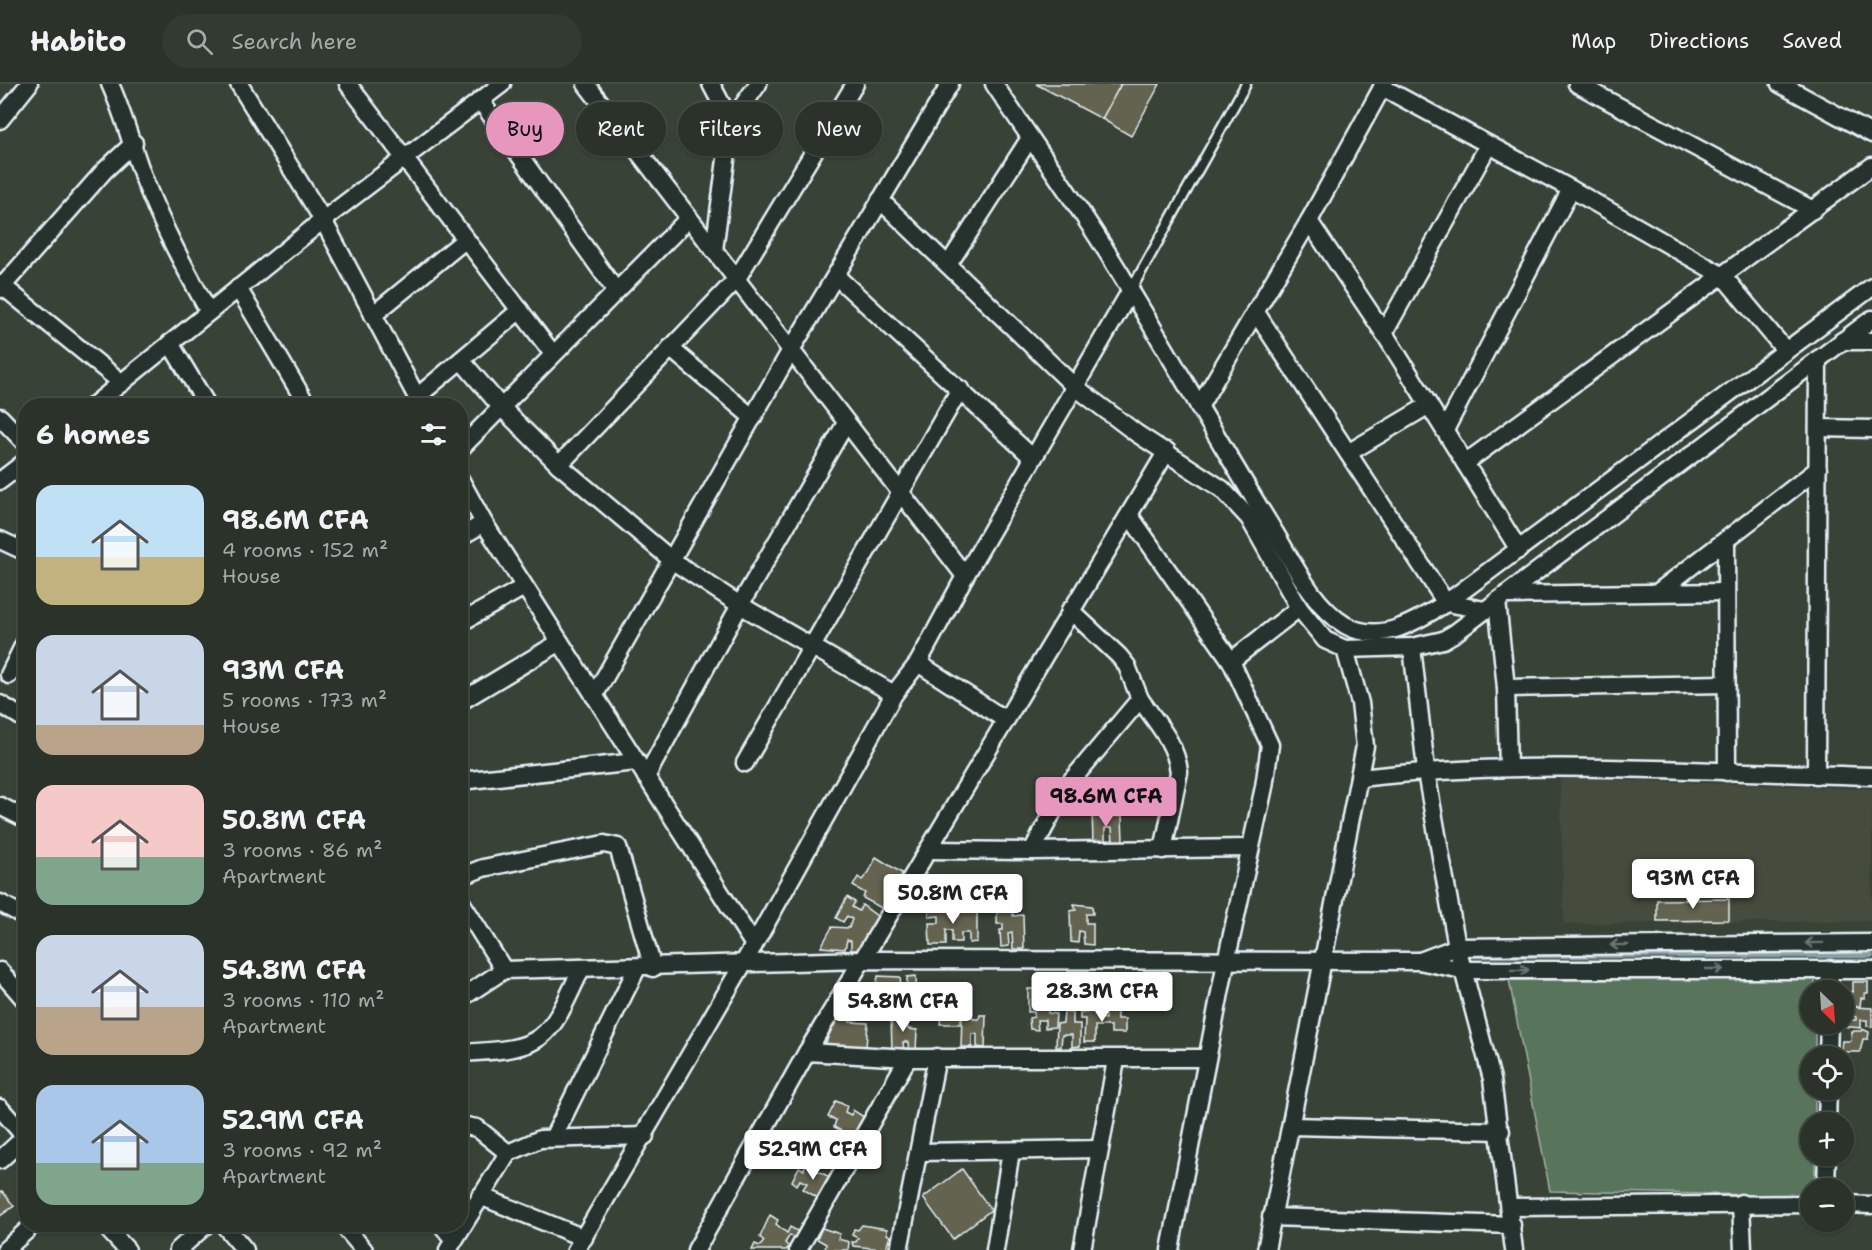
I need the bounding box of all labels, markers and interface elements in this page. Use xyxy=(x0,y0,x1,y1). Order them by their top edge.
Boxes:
search box xyxy=(162,14,582,68)
text: Habito xyxy=(30,22,126,60)
icon: search xyxy=(183,25,216,58)
text: Search here xyxy=(231,27,357,56)
text: Map xyxy=(1571,27,1616,55)
text: Directions xyxy=(1649,27,1749,55)
text: Saved xyxy=(1782,27,1842,55)
chip: Buy xyxy=(486,102,564,156)
chip: Rent xyxy=(576,102,666,156)
chip: Filters xyxy=(678,102,783,156)
chip: New xyxy=(795,102,882,156)
text: 6 homes xyxy=(36,417,150,452)
icon: filters xyxy=(417,418,450,451)
text: 98.6M CFA xyxy=(222,502,369,537)
icon: home xyxy=(84,509,156,581)
text: 4 rooms · 152 m² xyxy=(222,537,388,563)
text: House xyxy=(222,563,281,589)
text: 93M CFA xyxy=(222,652,344,687)
icon: home xyxy=(84,659,156,731)
text: 5 rooms · 173 m² xyxy=(222,687,387,713)
text: House xyxy=(222,713,281,739)
pin: 98.6M CFA xyxy=(1037,777,1175,828)
text: 98.6M CFA xyxy=(1050,783,1162,809)
text: 50.8M CFA xyxy=(222,802,366,837)
icon: home xyxy=(84,809,156,881)
text: 3 rooms · 86 m² xyxy=(222,837,382,863)
pin: 93M CFA xyxy=(1638,859,1748,910)
text: Apartment xyxy=(222,863,326,889)
text: 93M CFA xyxy=(1646,865,1740,891)
pin: 50.8M CFA xyxy=(884,874,1022,925)
text: 50.8M CFA xyxy=(898,880,1008,906)
one-way arrow xyxy=(1804,937,1824,949)
one-way arrow xyxy=(1609,939,1629,951)
text: 54.8M CFA xyxy=(222,952,366,987)
icon: home xyxy=(84,959,156,1031)
one-way arrow xyxy=(1510,964,1530,976)
one-way arrow xyxy=(1705,964,1725,975)
pin: 28.3M CFA xyxy=(1033,972,1171,1023)
text: 28.3M CFA xyxy=(1046,978,1158,1004)
north arrow xyxy=(1800,980,1854,1034)
map controls xyxy=(1800,980,1854,1232)
pin: 54.8M CFA xyxy=(834,982,972,1033)
text: 3 rooms · 110 m² xyxy=(222,987,385,1013)
text: 54.8M CFA xyxy=(848,988,959,1014)
text: Apartment xyxy=(222,1013,326,1039)
button: locate xyxy=(1800,1046,1854,1100)
text: 52.9M CFA xyxy=(222,1102,364,1137)
icon: home xyxy=(84,1109,156,1181)
button: + xyxy=(1800,1112,1854,1166)
pin: 52.9M CFA xyxy=(744,1130,882,1181)
text: 52.9M CFA xyxy=(758,1136,868,1162)
text: 3 rooms · 92 m² xyxy=(222,1137,382,1163)
text: Apartment xyxy=(222,1163,326,1189)
button: − xyxy=(1800,1178,1854,1232)

